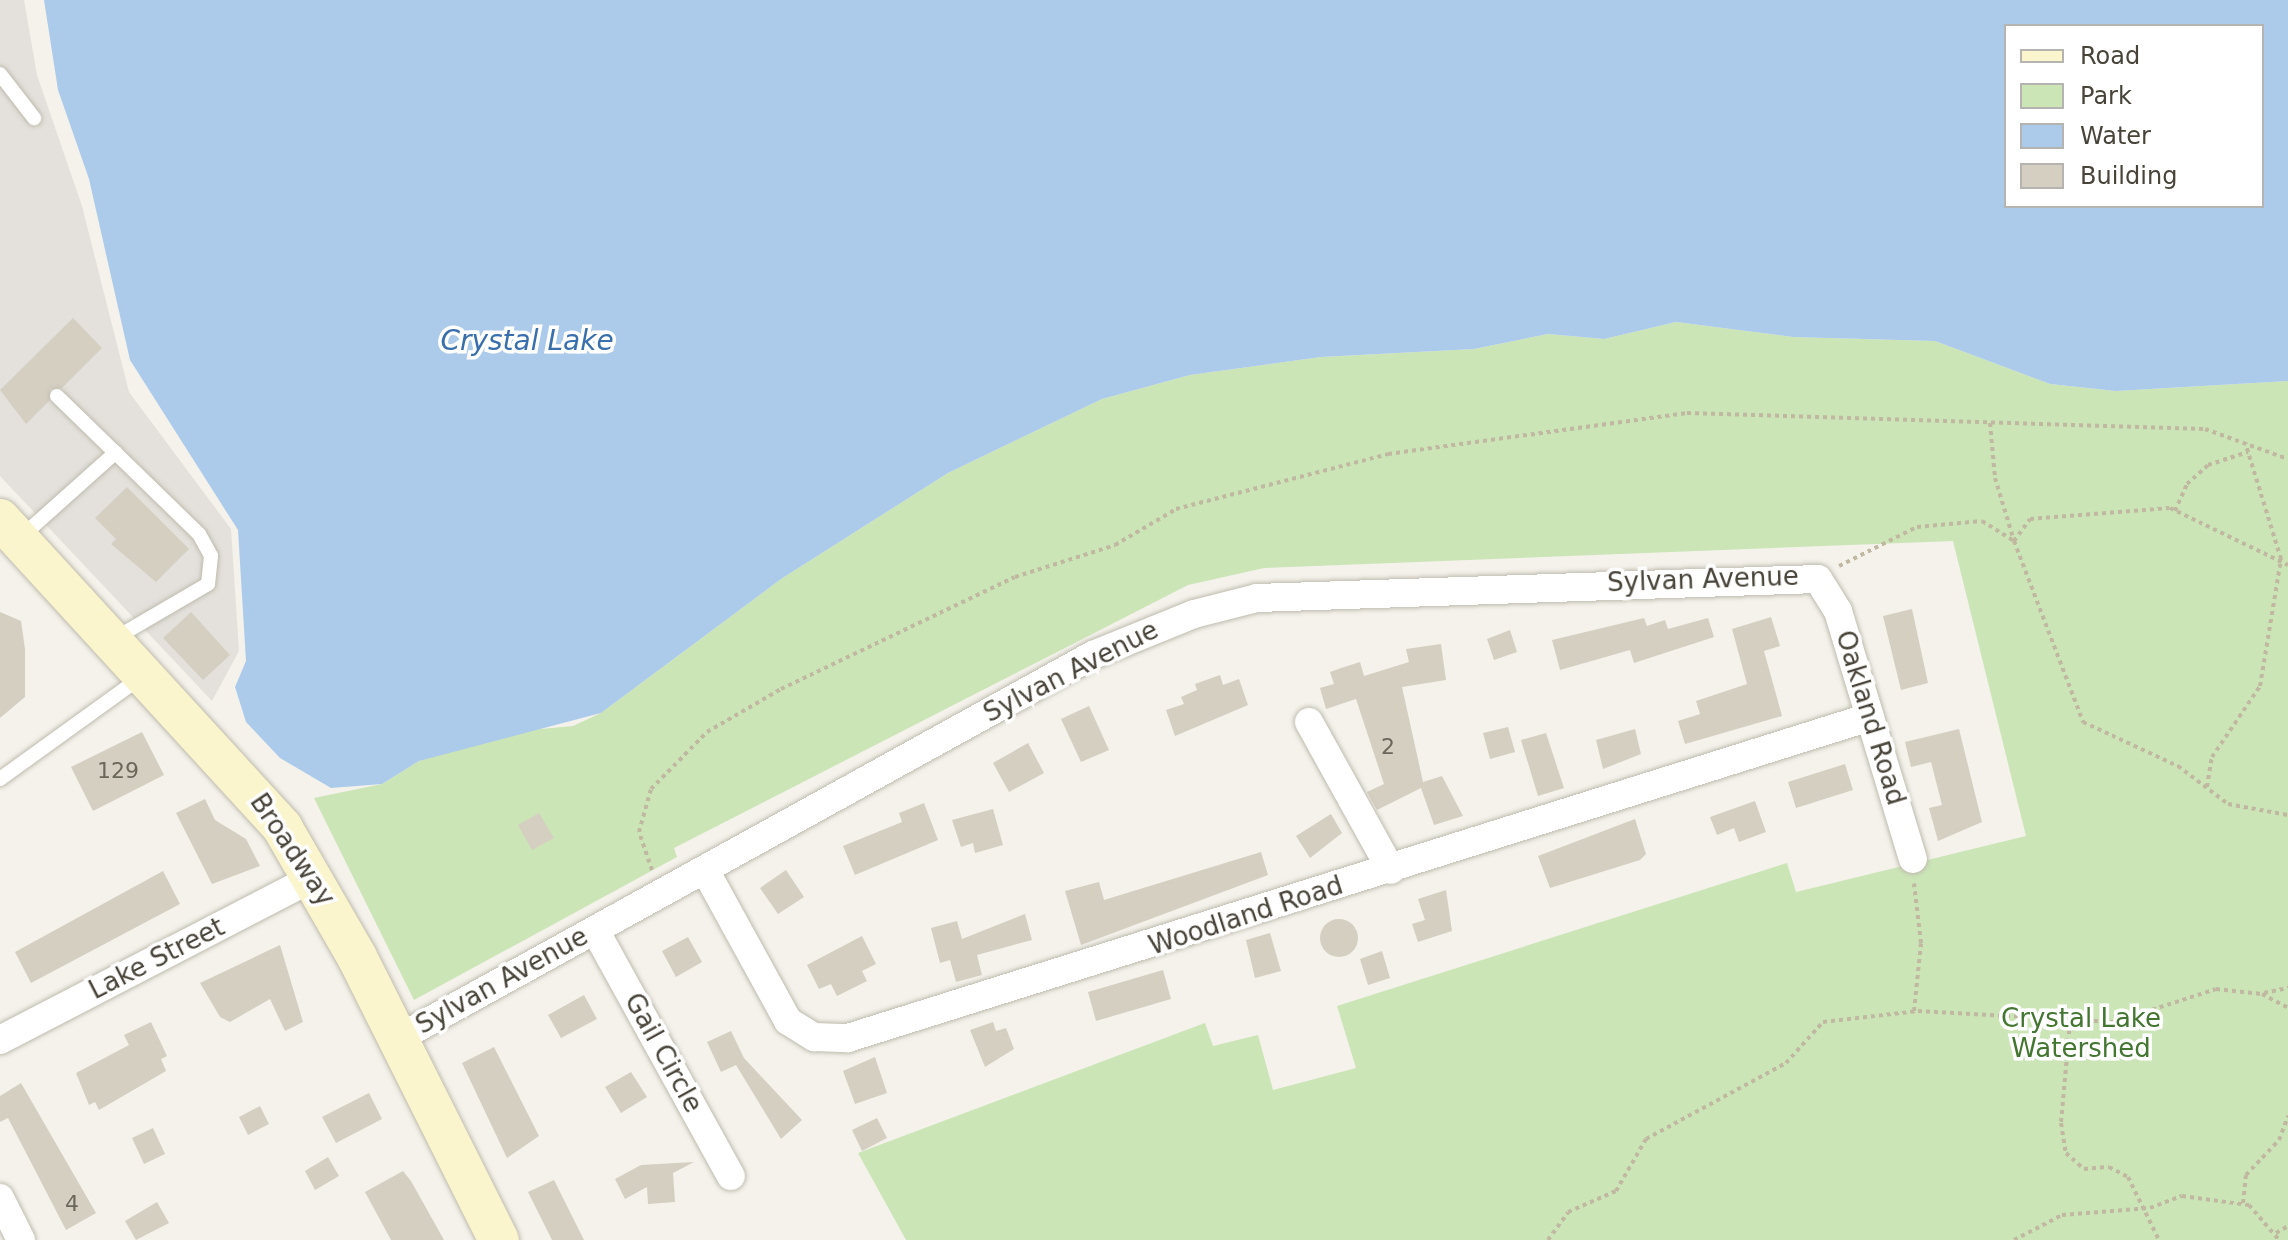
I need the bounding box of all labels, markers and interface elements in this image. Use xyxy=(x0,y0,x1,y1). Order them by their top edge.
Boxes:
legend xyxy=(2004,24,2264,208)
text: Road xyxy=(2080,42,2140,70)
text: Park xyxy=(2080,82,2132,110)
text: Water xyxy=(2080,122,2151,150)
text: Building xyxy=(2080,162,2177,190)
water label: Crystal Lake xyxy=(440,324,614,358)
street label: Sylvan Avenue xyxy=(1607,561,1799,599)
street label: Sylvan Avenue xyxy=(978,615,1164,729)
street label: Oakland Road xyxy=(1829,627,1911,809)
house number: 2 xyxy=(1381,734,1395,760)
house number: 129 xyxy=(97,758,139,784)
street label: Broadway xyxy=(243,788,341,912)
street label: Woodland Road xyxy=(1145,870,1347,962)
street label: Lake Street xyxy=(84,912,230,1006)
street label: Sylvan Avenue xyxy=(411,921,593,1041)
street label: Gail Circle xyxy=(617,988,709,1118)
park label: Crystal Lake Watershed xyxy=(2001,1003,2161,1064)
house number: 4 xyxy=(65,1191,79,1217)

